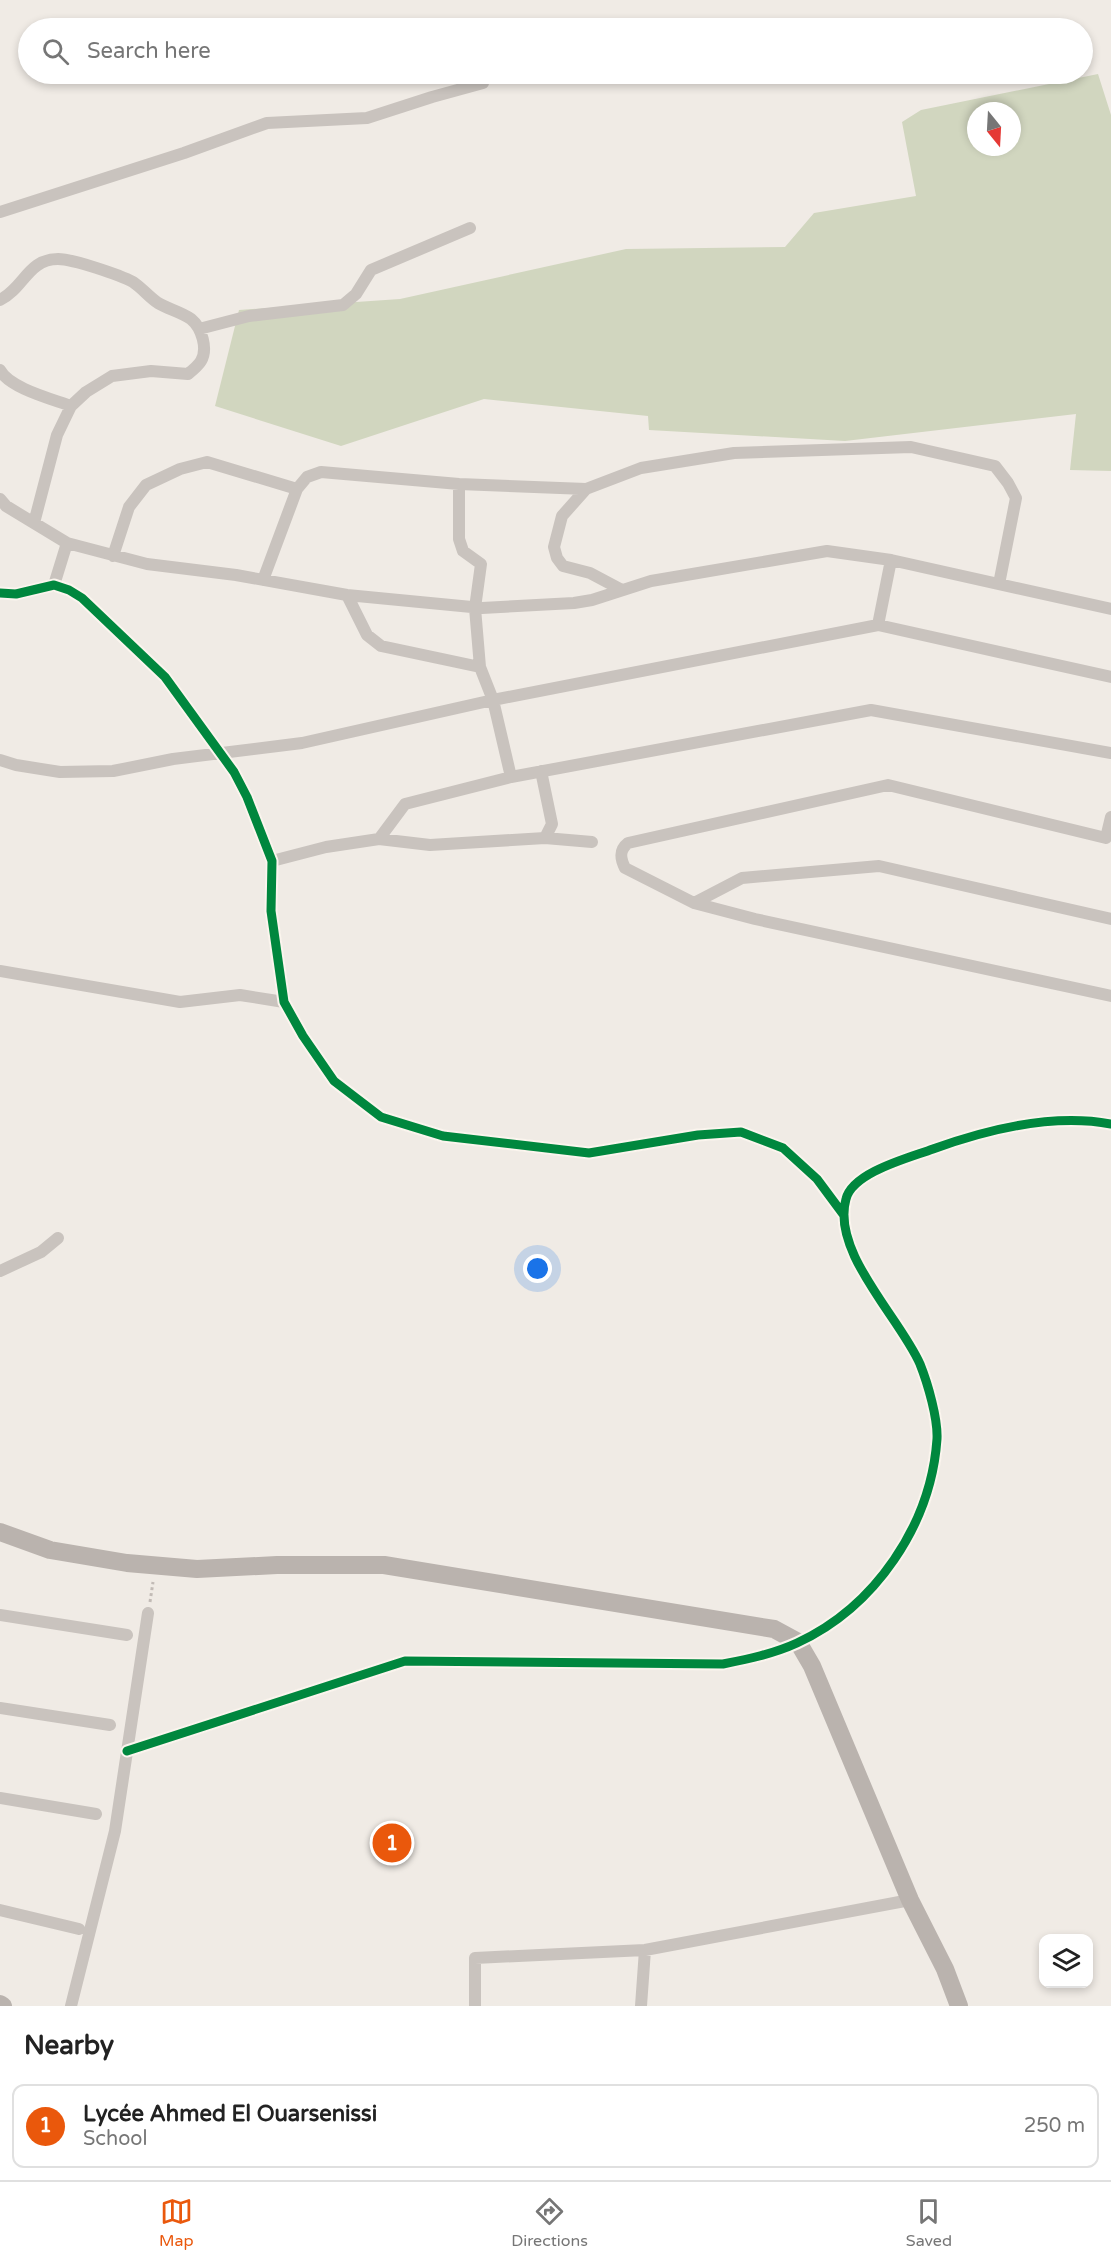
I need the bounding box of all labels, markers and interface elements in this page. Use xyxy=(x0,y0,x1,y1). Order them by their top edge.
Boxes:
search box xyxy=(18,18,1093,84)
icon: search xyxy=(39,35,72,68)
text: Search here xyxy=(87,38,211,64)
north arrow xyxy=(967,102,1021,156)
your location xyxy=(523,1254,552,1283)
pin: 1 xyxy=(372,1820,412,1866)
map controls xyxy=(1039,1934,1093,1988)
button: layers xyxy=(1039,1934,1093,1988)
text: Nearby xyxy=(24,2030,114,2061)
text: Lycée Ahmed El Ouarsenissi xyxy=(83,2101,377,2127)
text: 1 xyxy=(39,2114,52,2138)
text: 250 m xyxy=(1024,2114,1085,2138)
text: School xyxy=(83,2127,147,2151)
tab: Map xyxy=(159,2195,193,2251)
tab: Directions xyxy=(511,2195,588,2251)
tab: Saved xyxy=(906,2195,952,2251)

